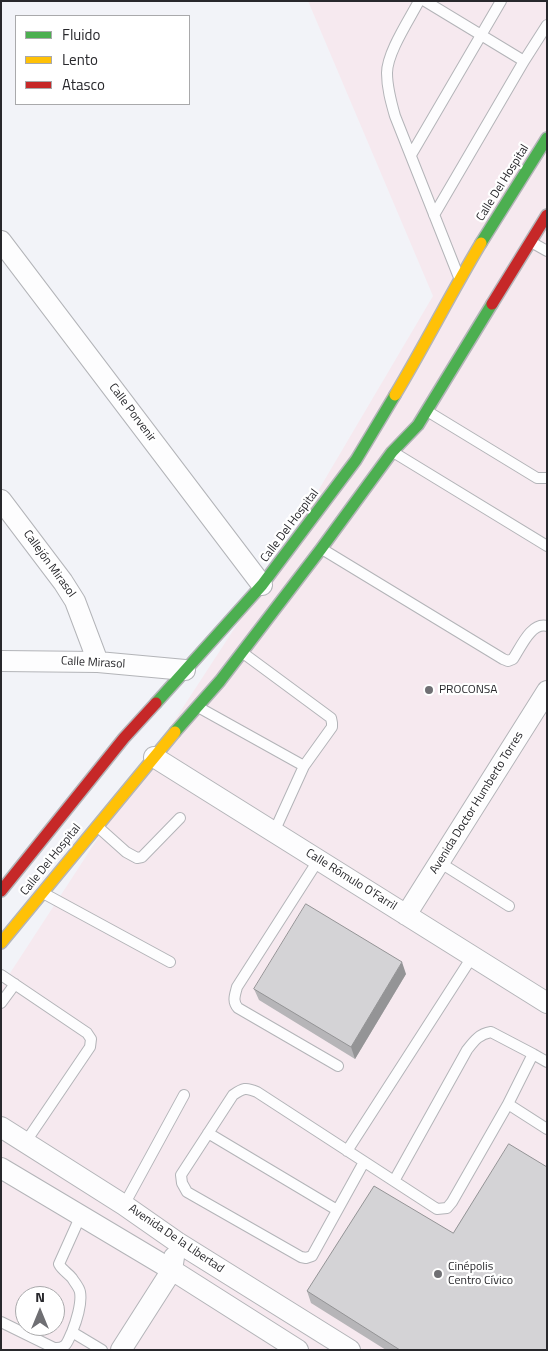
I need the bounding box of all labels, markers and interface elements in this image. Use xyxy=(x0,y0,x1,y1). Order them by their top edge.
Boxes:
legend xyxy=(15,15,190,105)
text: Fluido xyxy=(62,23,100,46)
text: Lento xyxy=(62,48,98,71)
text: Atasco xyxy=(62,73,105,96)
street label: Calle Del Hospital xyxy=(474,142,532,224)
street label: Calle Porvenir xyxy=(105,381,159,445)
street label: Calle Del Hospital xyxy=(258,487,322,565)
street label: Callejón Mirasol xyxy=(20,528,78,600)
street label: Calle Mirasol xyxy=(60,654,126,672)
place label: PROCONSA xyxy=(439,683,497,697)
marker: PROCONSA xyxy=(423,684,435,696)
street label: Avenida Doctor Humberto Torres xyxy=(427,729,527,877)
street label: Calle Del Hospital xyxy=(18,821,84,899)
street label: Calle Rómulo O'Farril xyxy=(303,846,399,914)
street label: Avenida De la Libertad xyxy=(126,1202,226,1276)
place label: Cinépolis Centro Cívico xyxy=(448,1260,513,1288)
marker: Cinépolis Centro Cívico xyxy=(432,1268,444,1280)
north arrow xyxy=(15,1286,65,1336)
text: N xyxy=(35,1286,45,1307)

